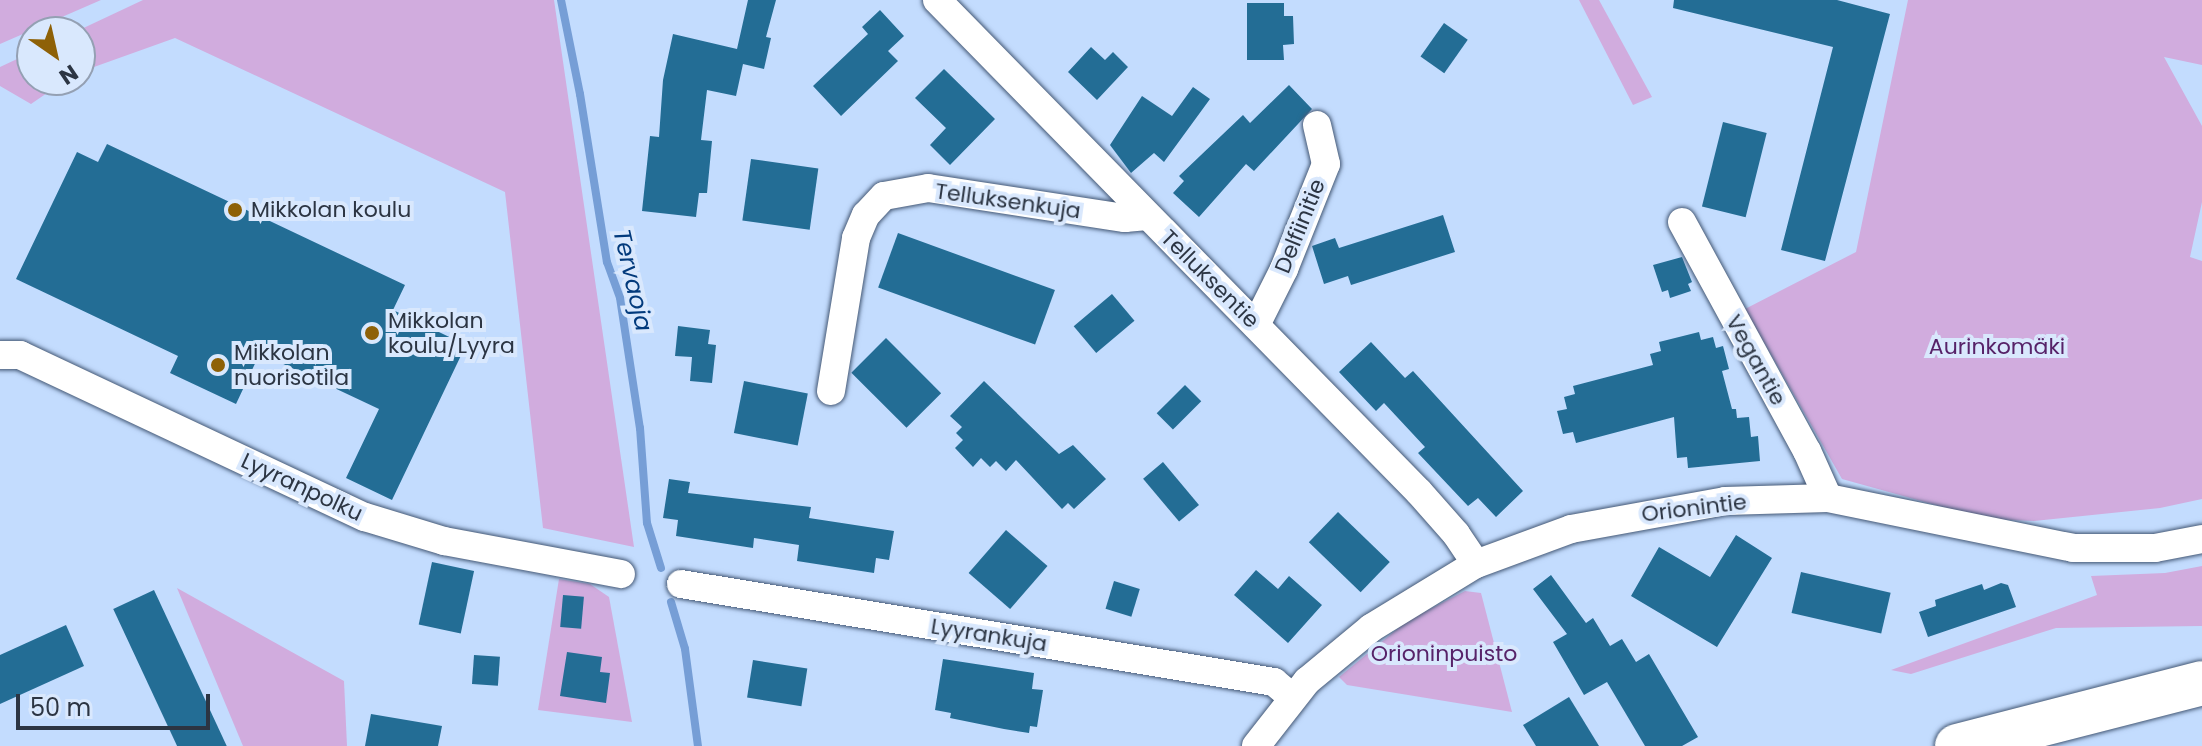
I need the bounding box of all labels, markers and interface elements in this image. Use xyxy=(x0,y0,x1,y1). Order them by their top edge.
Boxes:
north arrow xyxy=(16,16,96,96)
text: N xyxy=(53,57,84,92)
street label: Delfiinitie xyxy=(1269,175,1331,277)
street label: Telluksenkuja xyxy=(934,178,1082,224)
place label: Mikkolan koulu xyxy=(251,197,411,223)
marker: Mikkolan koulu xyxy=(226,201,244,219)
street label: Telluksentie xyxy=(1155,224,1265,334)
water label: Tervaoja xyxy=(607,226,659,334)
place label: Mikkolan koulu/Lyyra xyxy=(388,307,515,358)
street label: Vegantie xyxy=(1720,310,1792,410)
marker: Mikkolan koulu/Lyyra xyxy=(363,324,381,342)
park label: Aurinkomäki xyxy=(1929,334,2065,360)
place label: Mikkolan nuorisotila xyxy=(234,339,349,390)
marker: Mikkolan nuorisotila xyxy=(209,356,227,374)
street label: Lyyranpolku xyxy=(237,447,367,527)
street label: Orionintie xyxy=(1640,488,1748,528)
street label: Lyyrankuja xyxy=(929,613,1049,657)
park label: Orioninpuisto xyxy=(1371,641,1517,667)
scale bar xyxy=(20,678,214,728)
text: 50 m xyxy=(30,691,91,724)

